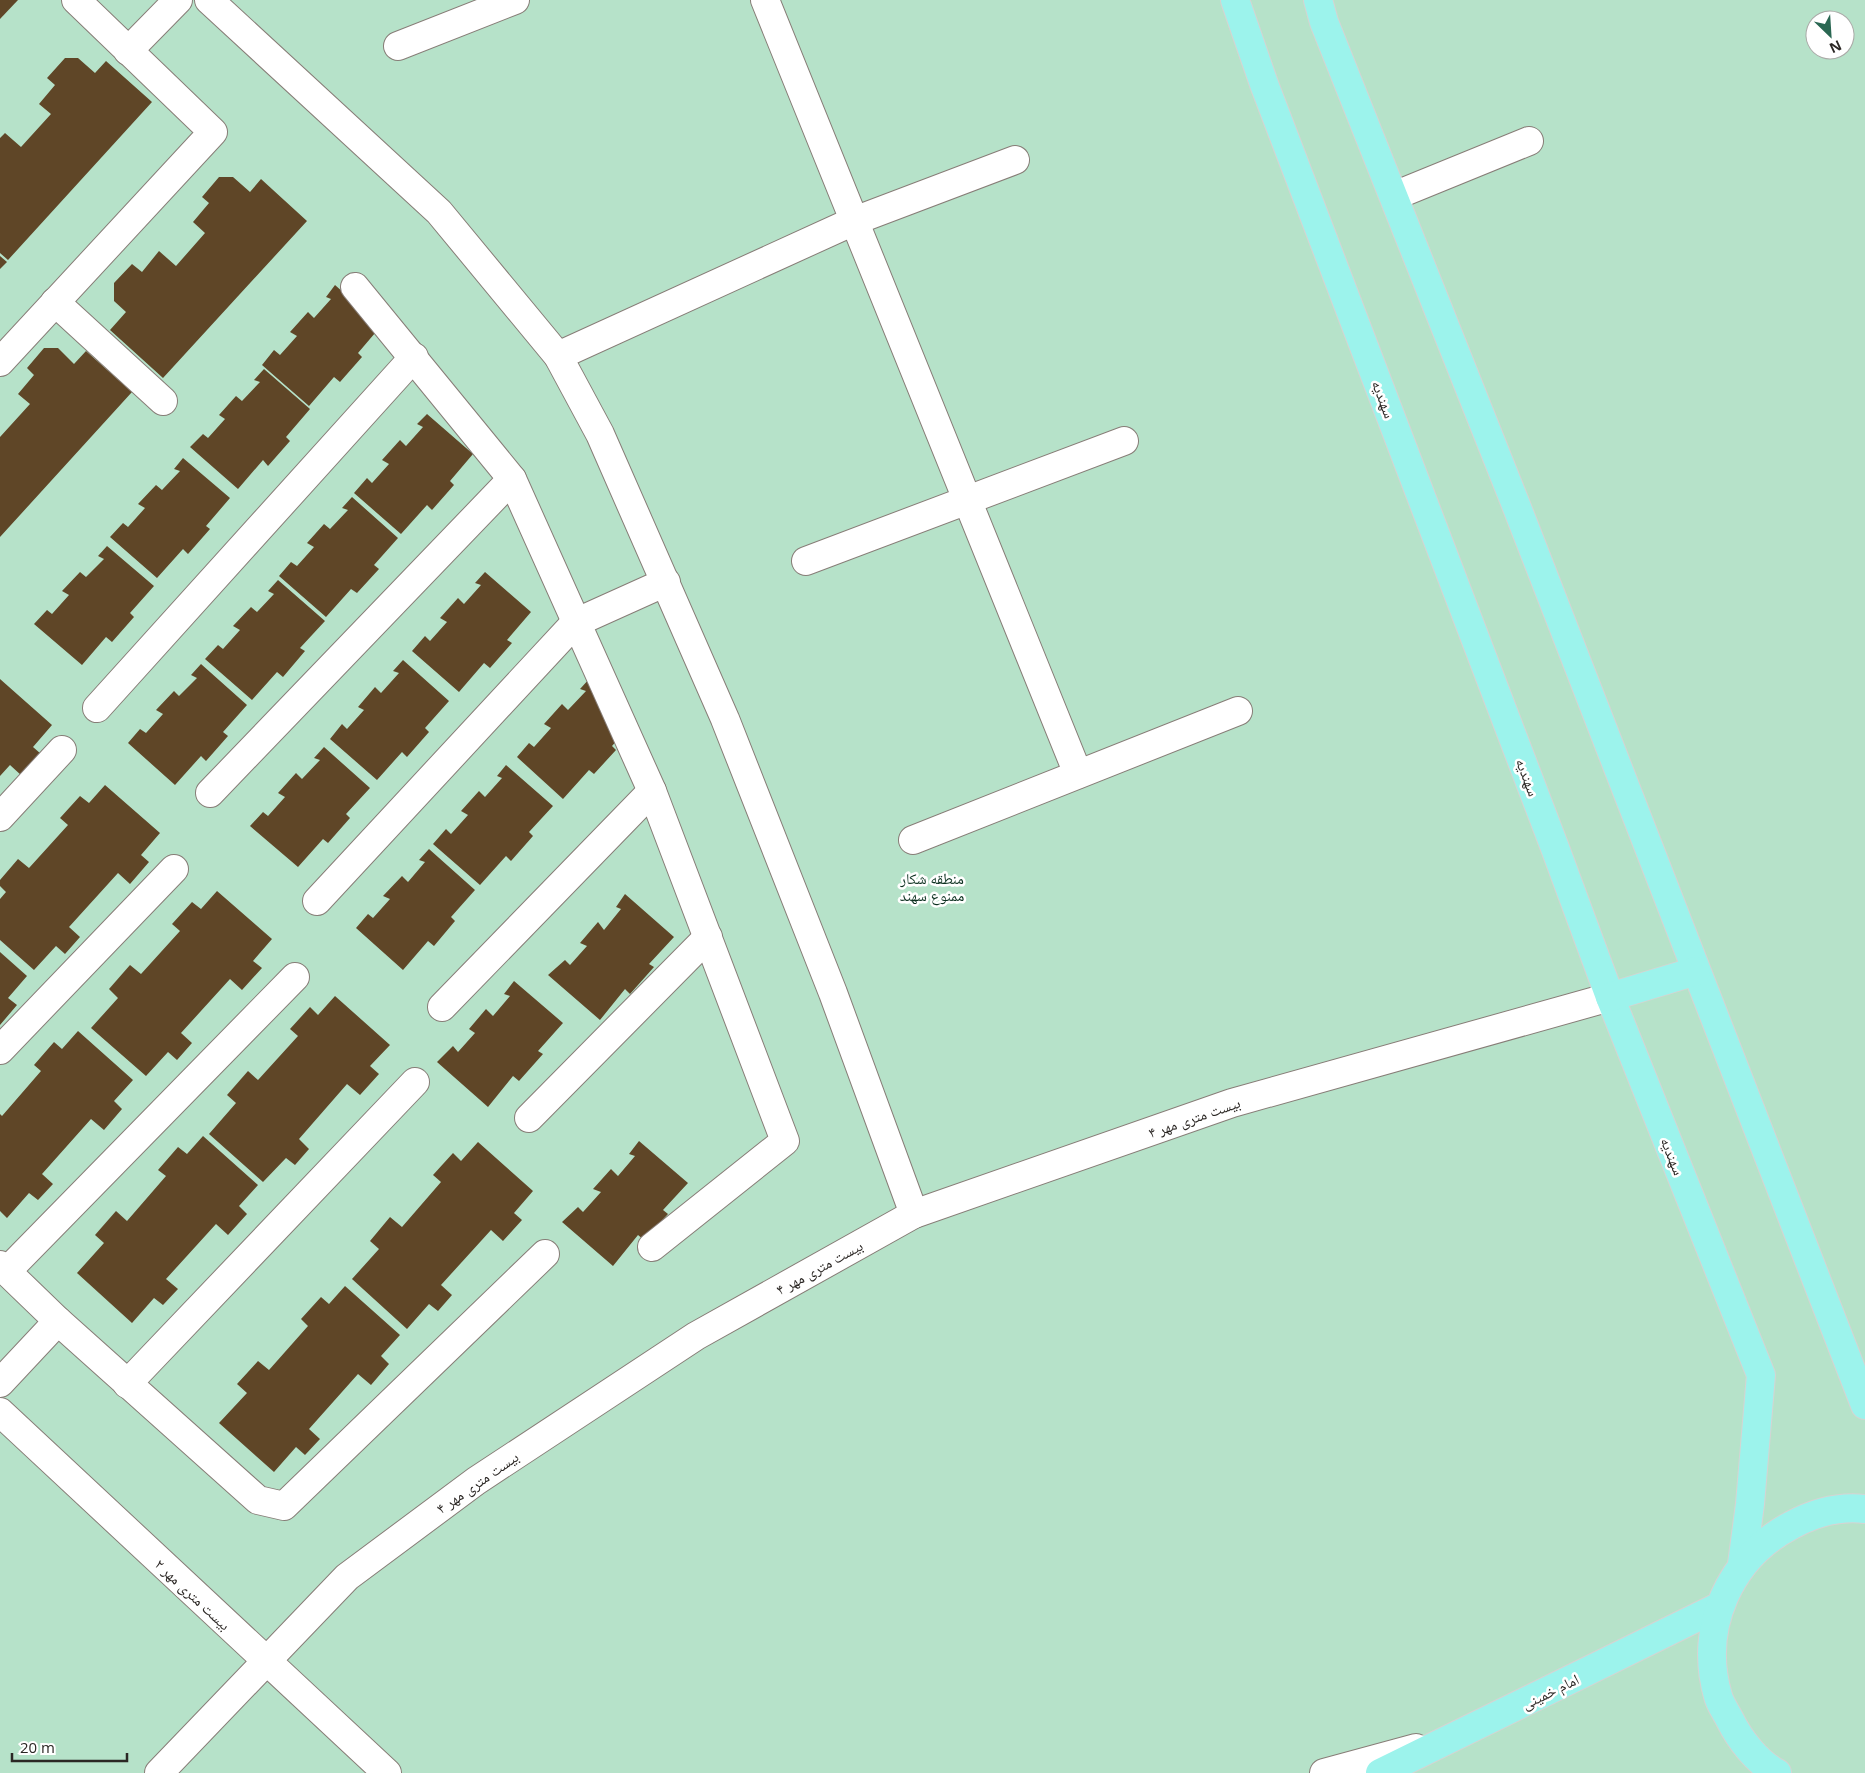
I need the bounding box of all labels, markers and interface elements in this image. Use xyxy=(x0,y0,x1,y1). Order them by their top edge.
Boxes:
north arrow xyxy=(1805,10,1855,60)
text: N xyxy=(1827,36,1845,58)
street label: سهندیه xyxy=(1368,377,1400,421)
street label: سهندیه xyxy=(1512,755,1544,799)
park label: منطقه شکار ممنوع سهند xyxy=(899,868,964,906)
street label: بیست متری مهر ۴ xyxy=(1145,1092,1243,1143)
street label: سهندیه xyxy=(1656,1134,1690,1178)
street label: بیست متری مهر ۴ xyxy=(772,1235,866,1300)
street label: بیست متری مهر ۴ xyxy=(432,1446,523,1519)
street label: بیست متری مهر ۲ xyxy=(150,1554,235,1635)
street label: امام خمینی xyxy=(1518,1669,1582,1714)
scale bar xyxy=(12,1730,128,1762)
text: 20 m xyxy=(20,1737,55,1757)

